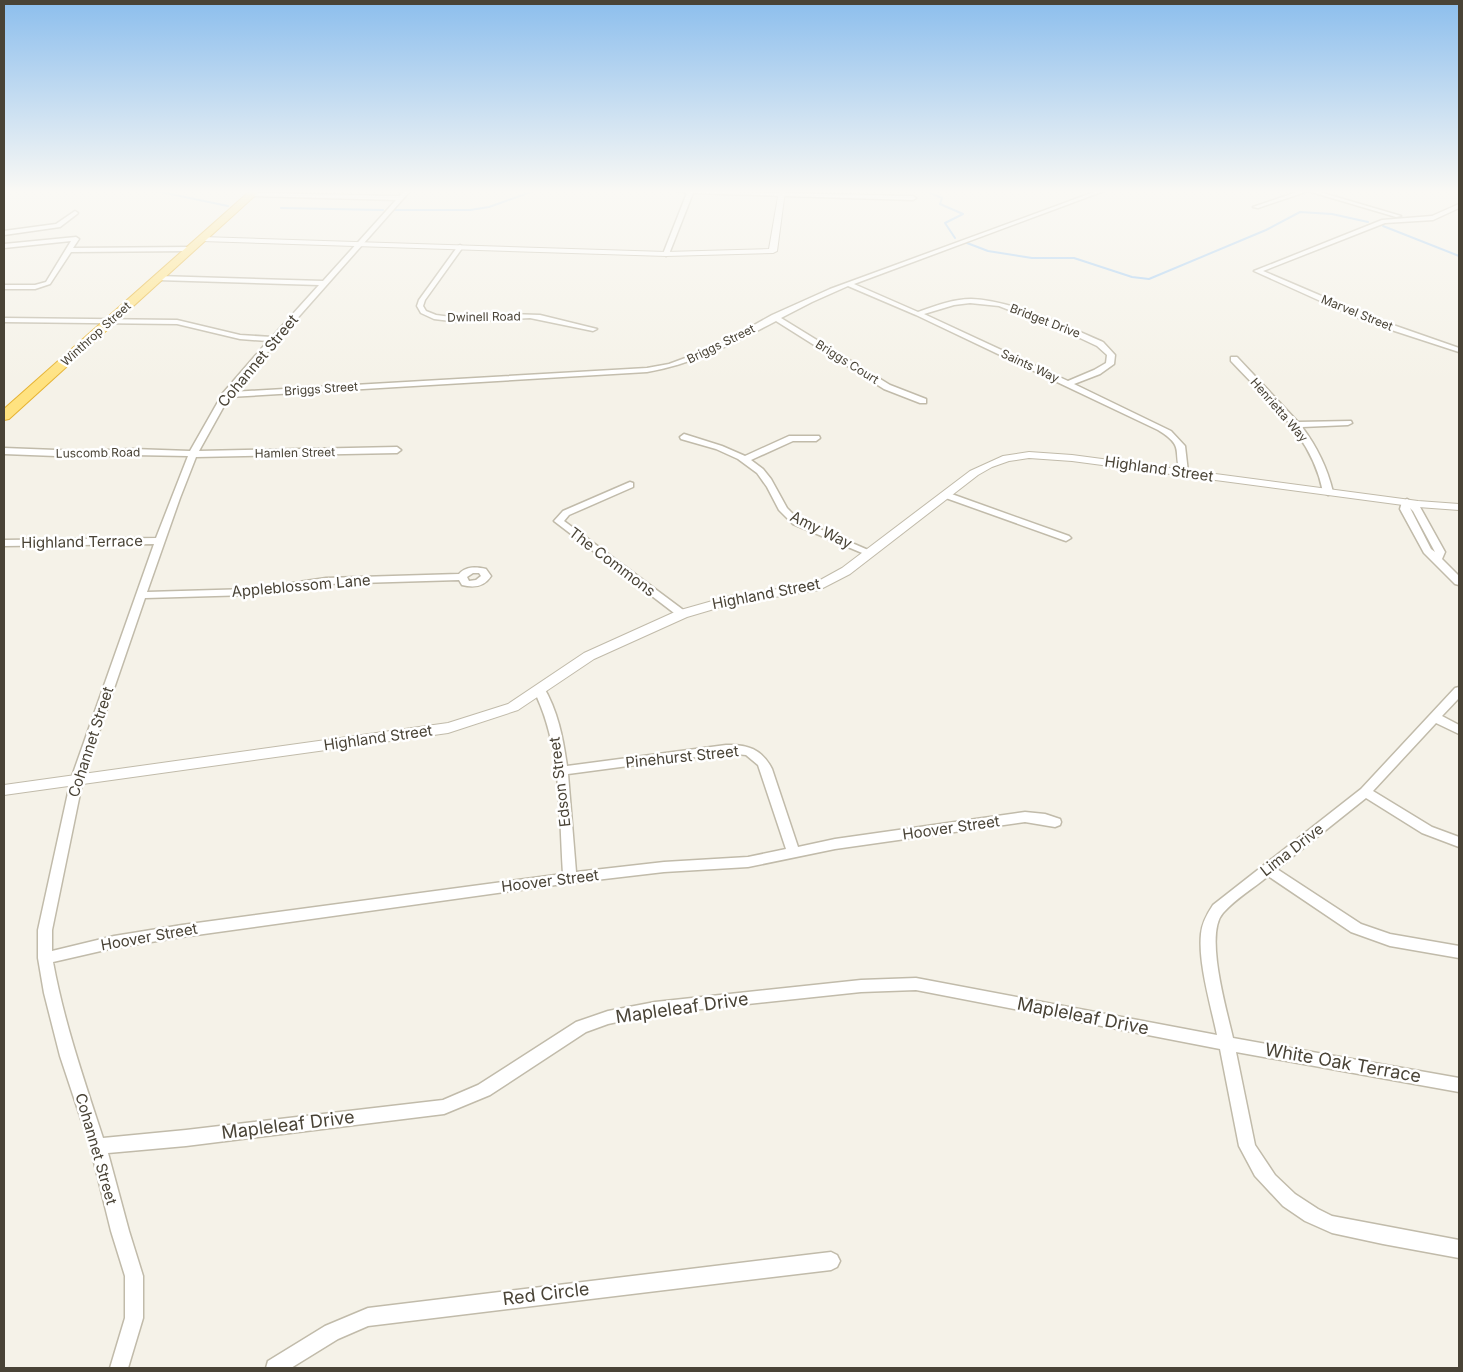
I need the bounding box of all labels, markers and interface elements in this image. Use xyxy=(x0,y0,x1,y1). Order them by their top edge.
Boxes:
street label: Marvel Street xyxy=(1319,291,1395,334)
street label: Winthrop Street xyxy=(58,298,134,369)
street label: Bridget Drive xyxy=(1008,300,1083,341)
street label: Dwinell Road xyxy=(447,308,521,325)
street label: Cohannet Street xyxy=(213,310,302,411)
street label: Briggs Street xyxy=(684,321,757,366)
street label: Briggs Court xyxy=(813,336,882,387)
street label: Saints Way xyxy=(999,346,1062,386)
street label: Henrietta Way xyxy=(1248,375,1311,445)
street label: Briggs Street xyxy=(284,378,358,399)
street label: Luscomb Road xyxy=(56,444,140,461)
street label: Hamlen Street xyxy=(255,444,335,461)
street label: Highland Street xyxy=(1104,451,1215,486)
street label: Amy Way xyxy=(787,506,856,553)
street label: The Commons xyxy=(565,523,659,600)
street label: Highland Terrace xyxy=(21,531,143,552)
street label: Appleblossom Lane xyxy=(231,570,371,601)
street label: Highland Street xyxy=(710,574,822,613)
street label: Cohannet Street xyxy=(64,684,117,800)
street label: Highland Street xyxy=(322,720,434,755)
street label: Edson Street xyxy=(545,736,574,828)
street label: Pinehurst Street xyxy=(624,741,740,772)
street label: Hoover Street xyxy=(901,811,1001,844)
street label: Lima Drive xyxy=(1256,819,1327,880)
street label: Hoover Street xyxy=(500,865,600,896)
street label: Hoover Street xyxy=(99,919,199,954)
street label: Mapleleaf Drive xyxy=(614,988,750,1027)
street label: Mapleleaf Drive xyxy=(1015,992,1151,1039)
street label: White Oak Terrace xyxy=(1263,1038,1423,1087)
street label: Cohannet Street xyxy=(71,1091,122,1207)
street label: Mapleleaf Drive xyxy=(220,1106,356,1143)
street label: Red Circle xyxy=(501,1278,590,1309)

